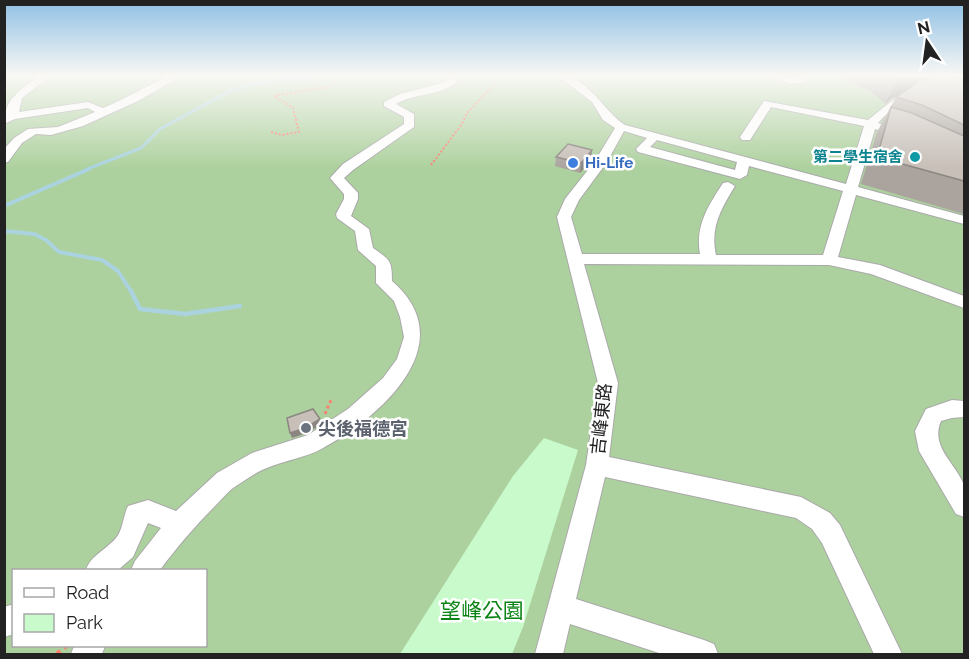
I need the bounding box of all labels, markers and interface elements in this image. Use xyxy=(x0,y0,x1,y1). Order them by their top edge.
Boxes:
north arrow xyxy=(897,12,957,72)
text: N xyxy=(916,17,932,39)
place label: 第二學生宿舍 xyxy=(813,148,903,166)
marker: 第二學生宿舍 xyxy=(908,150,922,164)
place label: Hi-Life xyxy=(585,154,633,172)
marker: Hi-Life xyxy=(566,156,580,170)
street label: 吉峰東路 xyxy=(587,382,615,456)
place label: 尖後福德宮 xyxy=(318,418,408,439)
marker: 尖後福德宮 xyxy=(299,421,313,435)
legend xyxy=(12,569,207,647)
text: Road xyxy=(66,582,109,603)
park label: 望峰公園 xyxy=(440,598,524,623)
text: Park xyxy=(66,612,103,633)

